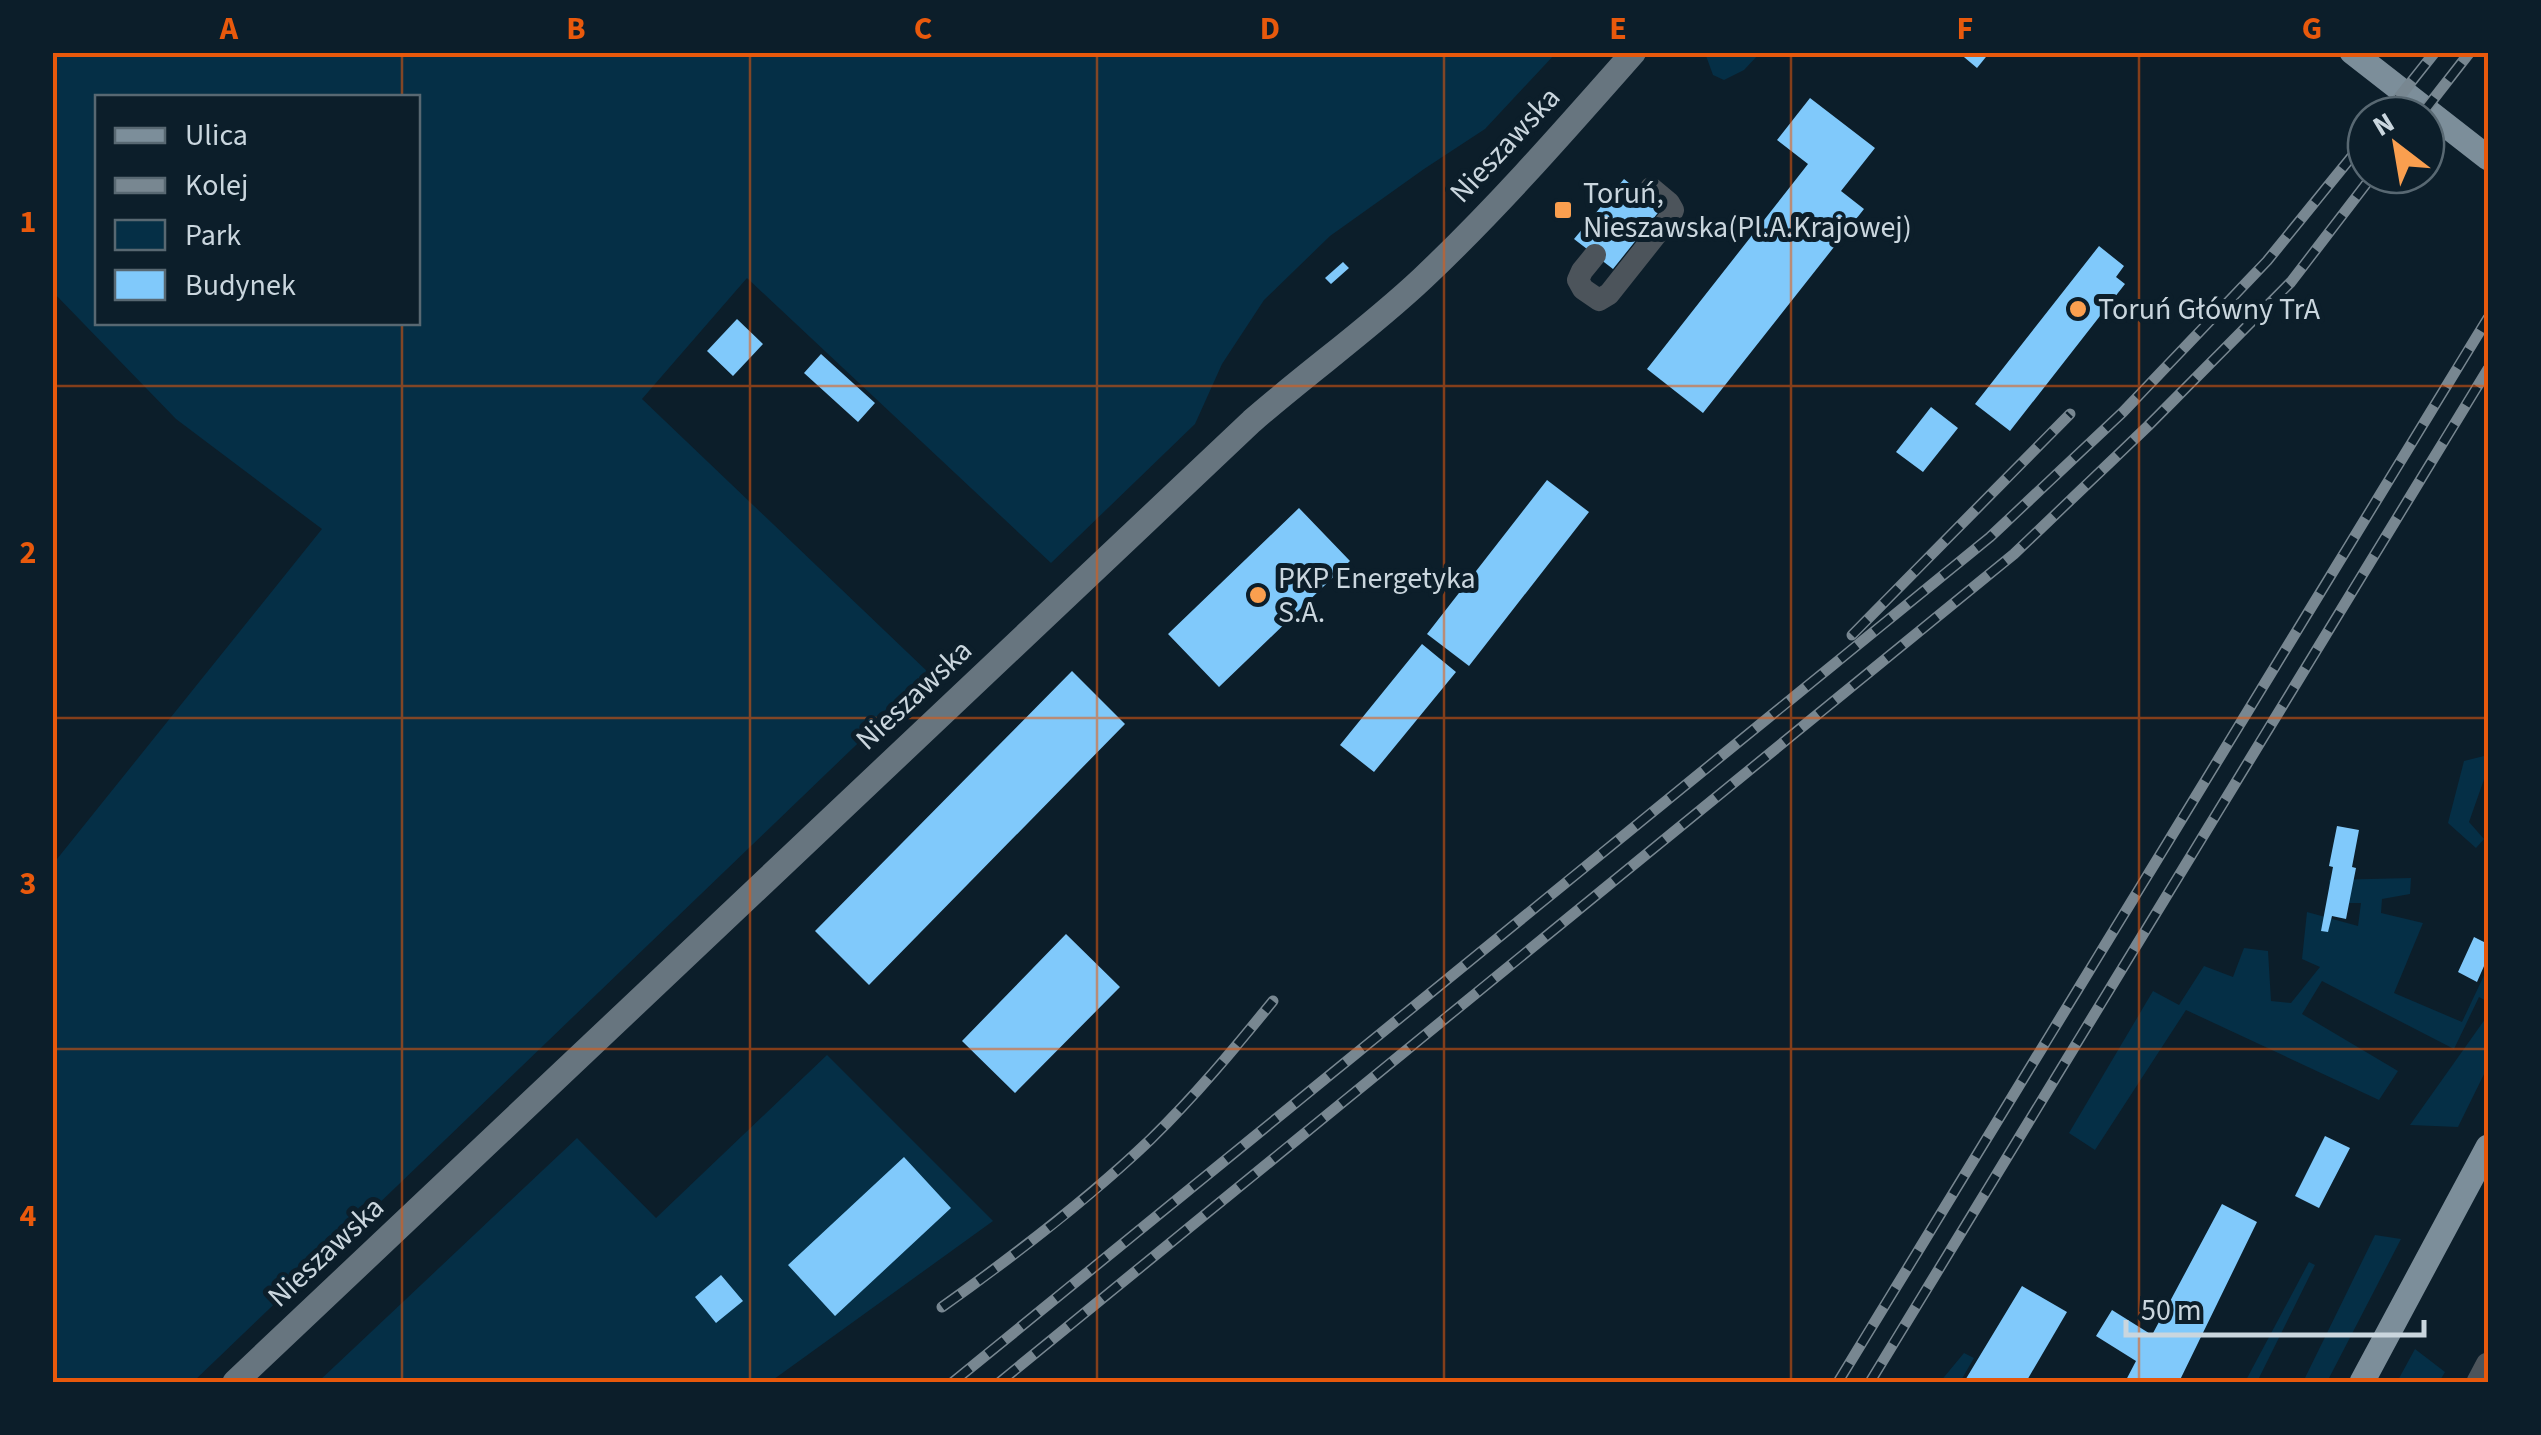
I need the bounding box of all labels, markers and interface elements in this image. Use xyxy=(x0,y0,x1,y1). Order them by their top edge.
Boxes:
text: A xyxy=(219,6,239,52)
text: B xyxy=(566,6,586,52)
text: C xyxy=(914,6,932,52)
text: D xyxy=(1260,6,1280,52)
text: E xyxy=(1609,6,1627,52)
text: F xyxy=(1957,6,1973,52)
text: G xyxy=(2302,6,2322,52)
street label: Nieszawska xyxy=(1440,77,1570,213)
legend xyxy=(95,95,420,325)
north arrow xyxy=(2346,95,2446,195)
text: N xyxy=(2365,102,2402,146)
text: Ulica xyxy=(185,114,248,157)
text: Kolej xyxy=(185,164,248,207)
place label: Toruń, Nieszawska(Pl.A.Krajowej) xyxy=(1583,172,1912,249)
text: 1 xyxy=(20,199,36,245)
marker: Toruń, Nieszawska(Pl.A.Krajowej) xyxy=(1552,199,1574,221)
text: Park xyxy=(185,214,241,257)
text: Budynek xyxy=(185,264,296,307)
place label: Toruń Główny TrA xyxy=(2098,288,2321,331)
marker: Toruń Główny TrA xyxy=(2067,298,2089,320)
text: 2 xyxy=(20,530,36,576)
place label: PKP Energetyka S.A. xyxy=(1278,557,1476,634)
marker: PKP Energetyka S.A. xyxy=(1247,584,1269,606)
street label: Nieszawska xyxy=(846,630,982,760)
text: 3 xyxy=(20,861,36,907)
street label: Nieszawska xyxy=(258,1187,394,1317)
text: 4 xyxy=(20,1193,37,1239)
scale bar xyxy=(2126,1275,2424,1337)
text: 50 m xyxy=(2141,1289,2202,1332)

